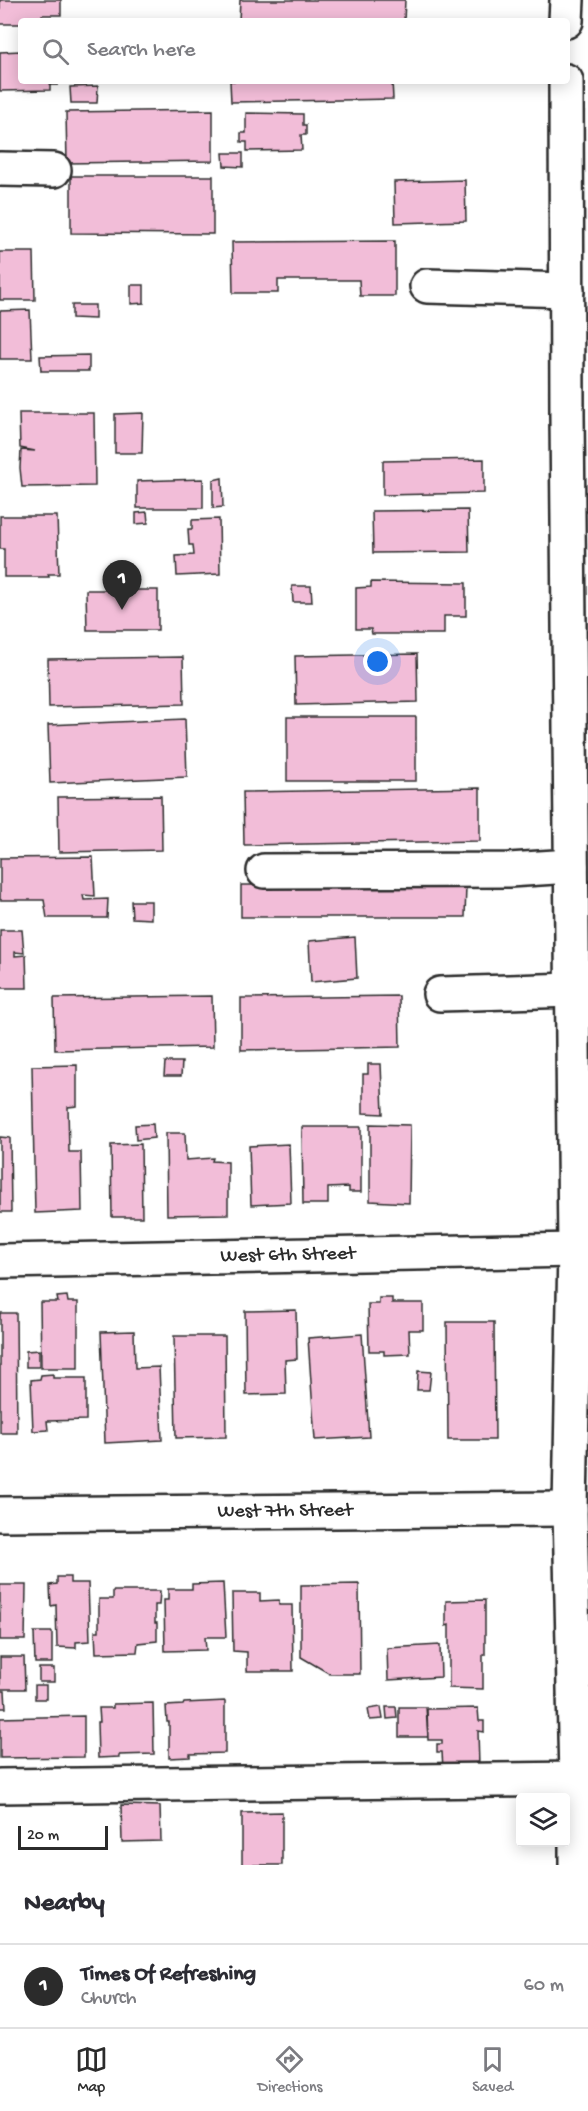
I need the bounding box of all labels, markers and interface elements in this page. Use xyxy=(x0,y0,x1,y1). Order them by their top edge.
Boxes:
search box xyxy=(18,18,570,84)
icon: search xyxy=(39,35,72,68)
text: Search here xyxy=(87,38,195,64)
pin: 1 xyxy=(102,560,142,610)
your location xyxy=(363,647,392,676)
street label: West 6th Street xyxy=(220,1243,357,1268)
street label: West 7th Street xyxy=(217,1499,354,1524)
map controls xyxy=(516,1793,570,1847)
button: layers xyxy=(516,1793,570,1847)
scale bar xyxy=(18,1823,108,1850)
text: 20 m xyxy=(27,1827,59,1846)
text: Nearby xyxy=(24,1889,105,1920)
text: Times Of Refreshing xyxy=(81,1962,256,1988)
text: 1 xyxy=(39,1975,48,1998)
text: 60 m xyxy=(524,1975,564,1998)
text: Church xyxy=(81,1988,137,2011)
tab: Map xyxy=(75,2043,108,2098)
tab: Directions xyxy=(257,2043,323,2098)
tab: Saved xyxy=(472,2043,513,2098)

